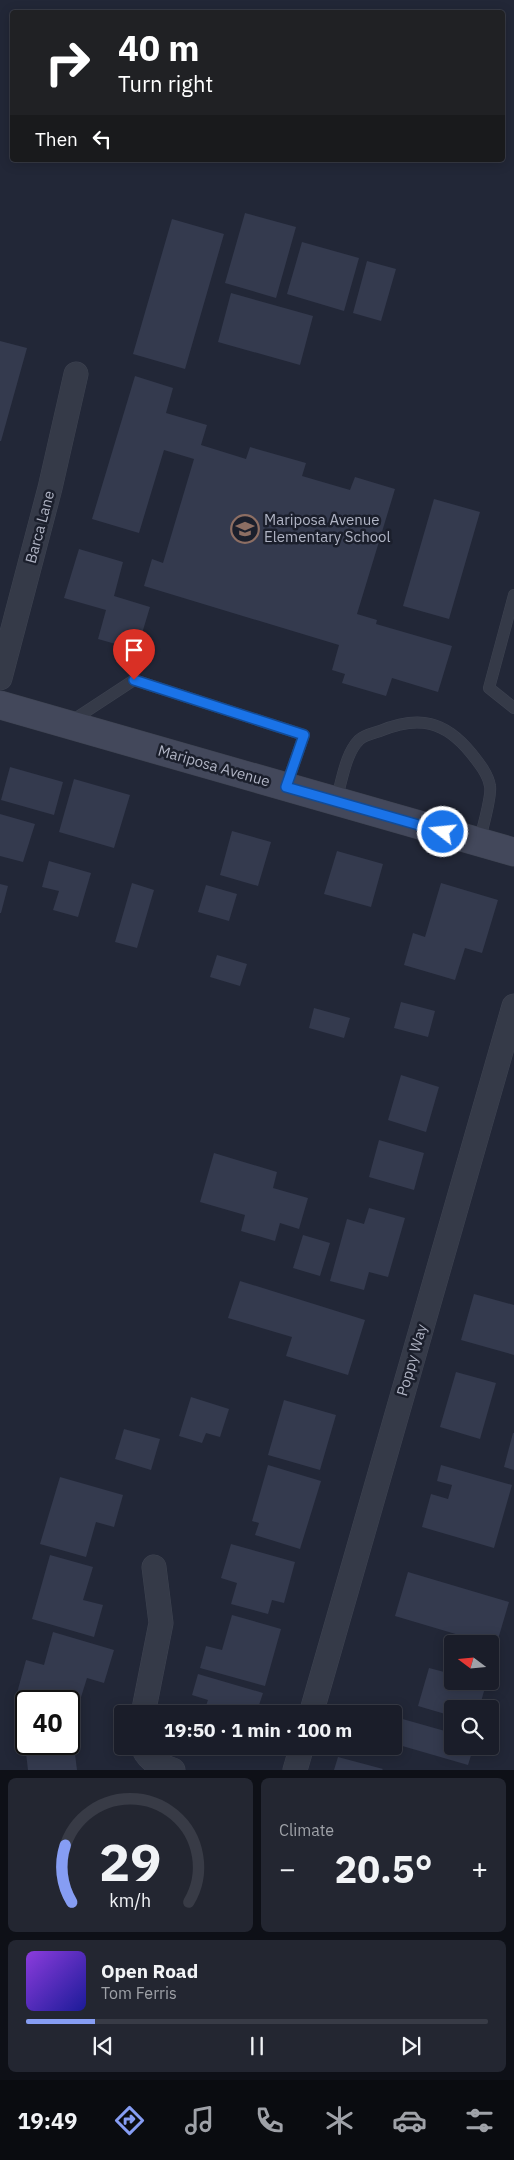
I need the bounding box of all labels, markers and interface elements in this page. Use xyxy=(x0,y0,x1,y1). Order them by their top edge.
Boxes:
text: 40 m xyxy=(118,25,200,71)
icon: right xyxy=(35,30,100,95)
text: Turn right xyxy=(118,69,213,98)
icon: left xyxy=(88,125,116,153)
text: Then xyxy=(35,127,78,151)
street label: Barca Lane xyxy=(21,488,58,565)
place label: Mariposa Avenue Elementary School xyxy=(264,510,391,546)
school or university icon: Mariposa Avenue Elementary School xyxy=(230,514,260,544)
pin xyxy=(113,629,155,680)
icon: arrive xyxy=(120,636,148,664)
street label: Mariposa Avenue xyxy=(156,740,272,791)
position arrow xyxy=(416,805,468,857)
street label: Poppy Way xyxy=(392,1321,431,1398)
north arrow xyxy=(444,1635,499,1690)
map controls xyxy=(444,1635,499,1755)
speed limit sign: 40 xyxy=(15,1690,80,1755)
button: search xyxy=(444,1700,499,1755)
text: 19:50 · 1 min · 100 m xyxy=(164,1718,352,1742)
text: Climate xyxy=(279,1820,334,1840)
text: 29 xyxy=(99,1828,162,1895)
text: 20.5° xyxy=(334,1844,433,1893)
text: − xyxy=(279,1850,296,1887)
text: + xyxy=(471,1850,488,1887)
text: km/h xyxy=(110,1889,152,1912)
text: Open Road xyxy=(101,1959,198,1983)
text: Tom Ferris xyxy=(101,1983,177,2003)
icon: previous xyxy=(89,2032,117,2060)
icon: pause xyxy=(243,2032,271,2060)
icon: next xyxy=(397,2032,425,2060)
icon: directions xyxy=(112,2103,147,2138)
icon: music xyxy=(182,2103,217,2138)
icon: phone xyxy=(252,2103,287,2138)
icon: climate xyxy=(322,2103,357,2138)
icon: car xyxy=(392,2103,427,2138)
icon: filters xyxy=(462,2103,497,2138)
text: 19:49 xyxy=(17,2106,77,2135)

